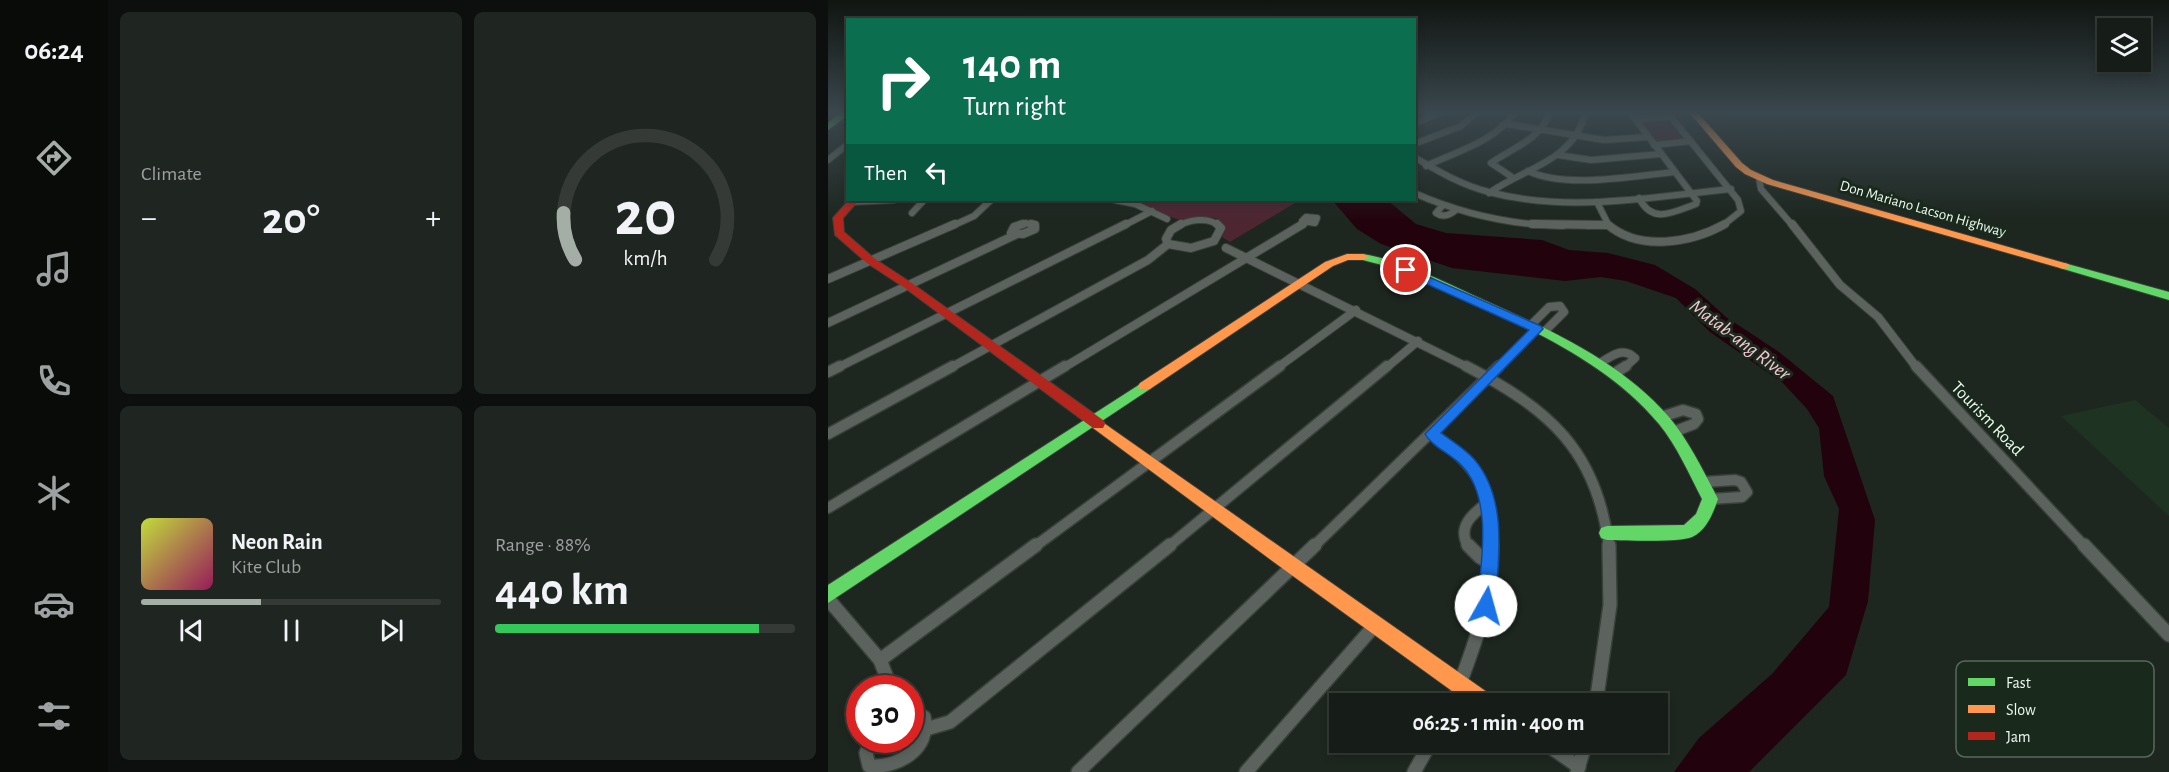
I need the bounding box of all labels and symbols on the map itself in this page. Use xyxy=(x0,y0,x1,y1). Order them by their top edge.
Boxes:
street label: Don Mariano Lacson Highway xyxy=(1838,178,2008,240)
pin xyxy=(1380,244,1431,295)
water label: Matab-ang River xyxy=(1686,296,1794,384)
street label: Tourism Road xyxy=(1947,378,2027,460)
position arrow xyxy=(1454,574,1518,638)
legend xyxy=(1956,661,2154,757)
speed limit sign: 30 xyxy=(846,675,924,753)
text: Fast xyxy=(2006,675,2031,691)
text: Slow xyxy=(2006,702,2036,718)
text: Jam xyxy=(2006,729,2031,745)

